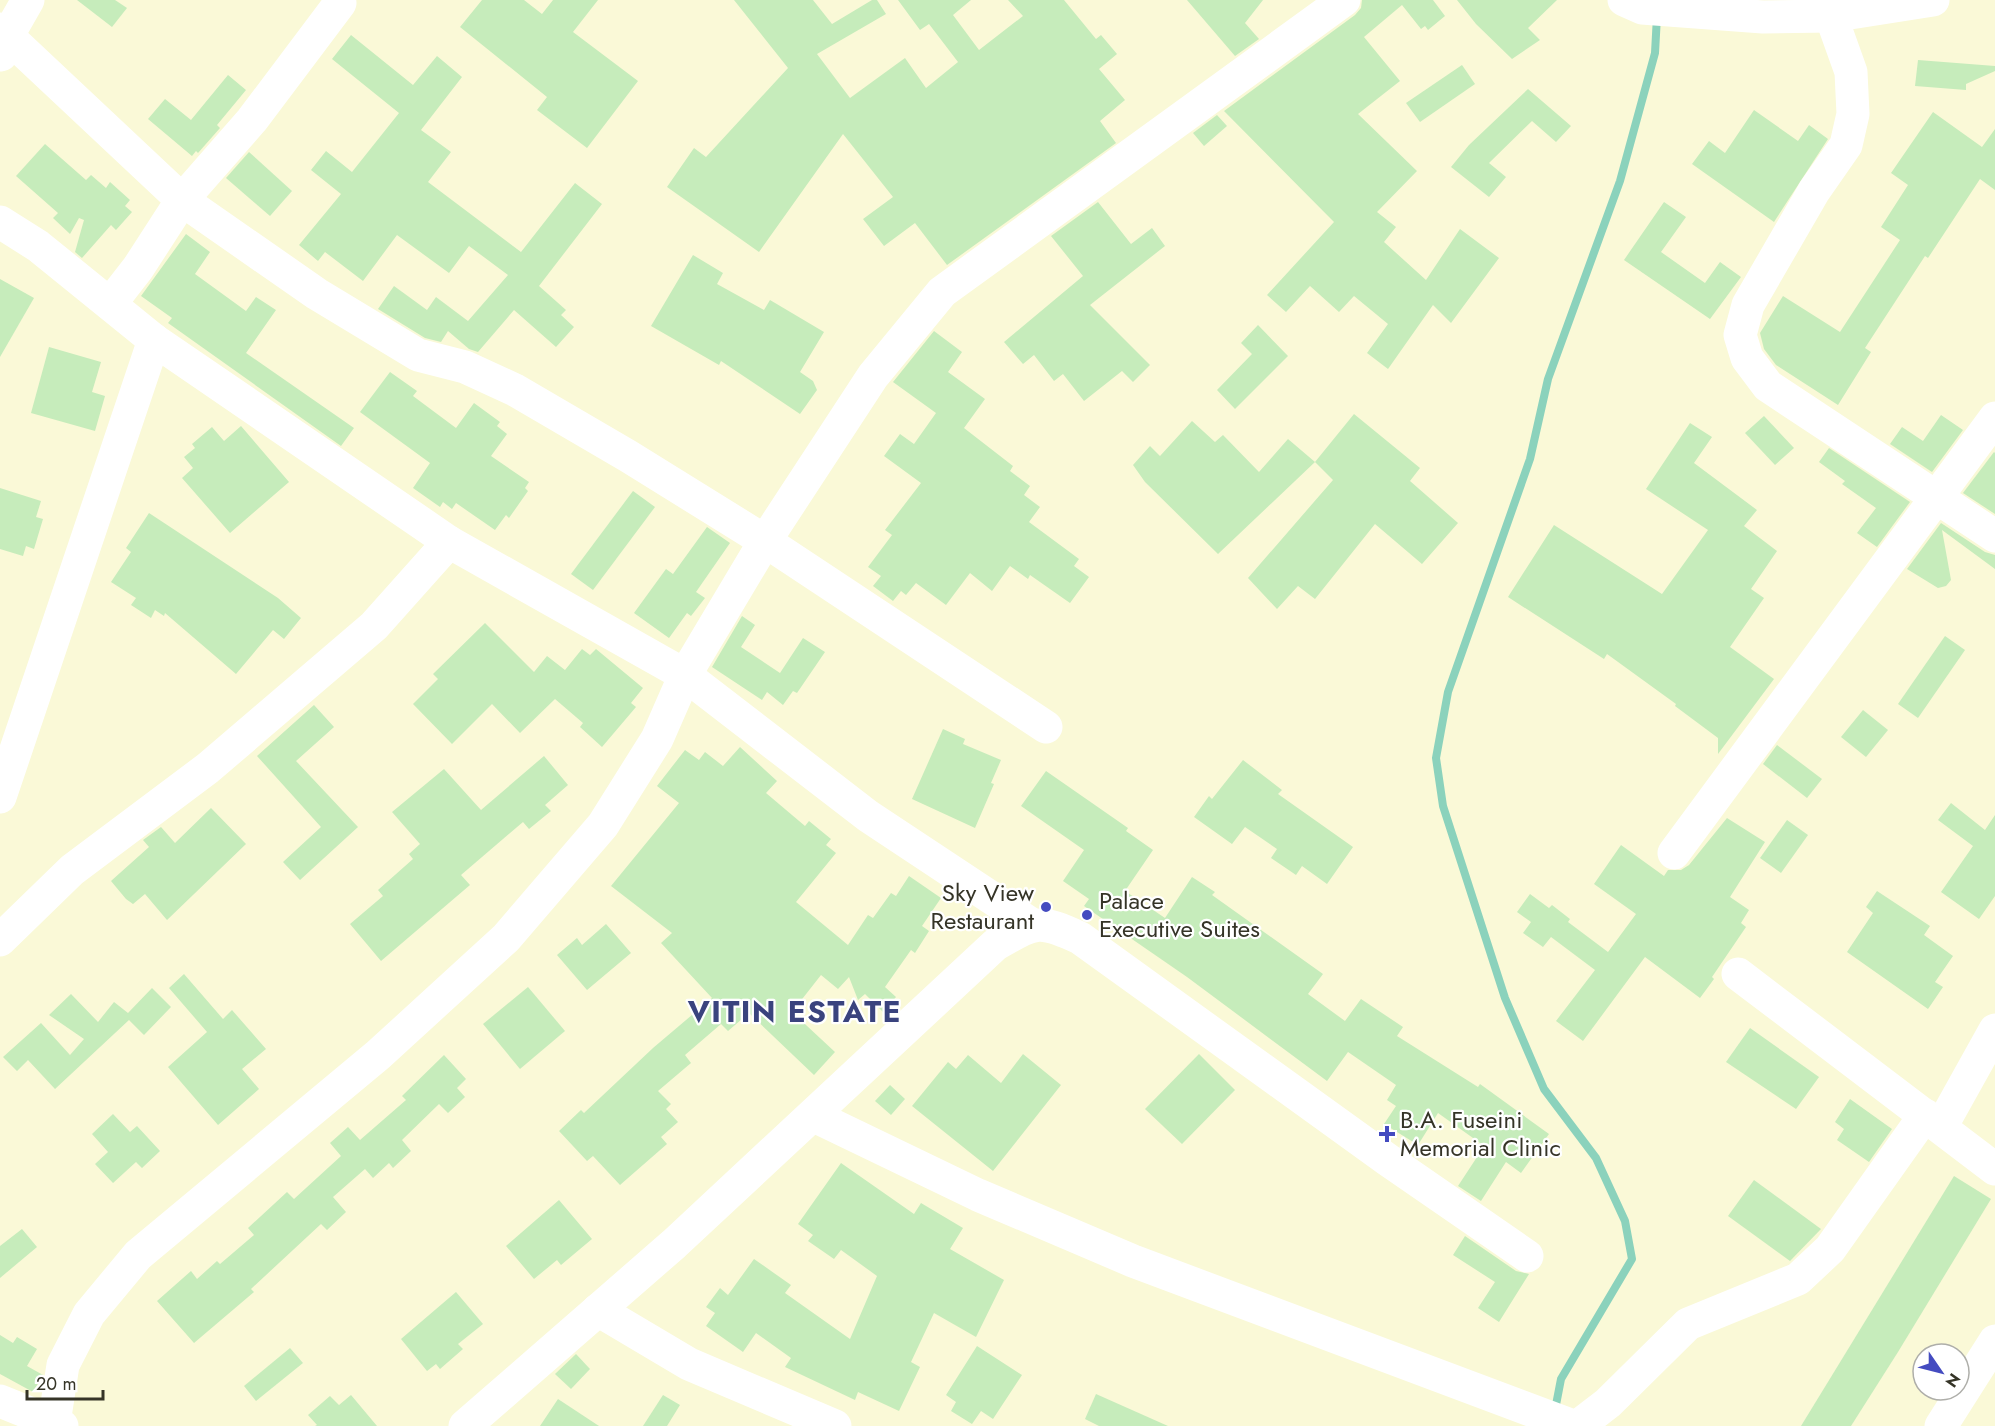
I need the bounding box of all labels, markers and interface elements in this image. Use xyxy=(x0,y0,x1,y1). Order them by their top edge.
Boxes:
place label: Sky View Restaurant xyxy=(930,875,1035,938)
place label: Palace Executive Suites xyxy=(1099,883,1260,946)
marker: Sky View Restaurant xyxy=(1039,900,1053,914)
marker: Palace Executive Suites xyxy=(1080,908,1094,922)
district label: VITIN ESTATE xyxy=(687,990,902,1033)
place label: B.A. Fuseini Memorial Clinic xyxy=(1400,1102,1561,1165)
marker: B.A. Fuseini Memorial Clinic xyxy=(1378,1125,1396,1143)
north arrow xyxy=(1911,1342,1971,1402)
scale bar xyxy=(27,1363,104,1401)
text: N xyxy=(1940,1369,1966,1392)
text: 20 m xyxy=(36,1371,76,1397)

